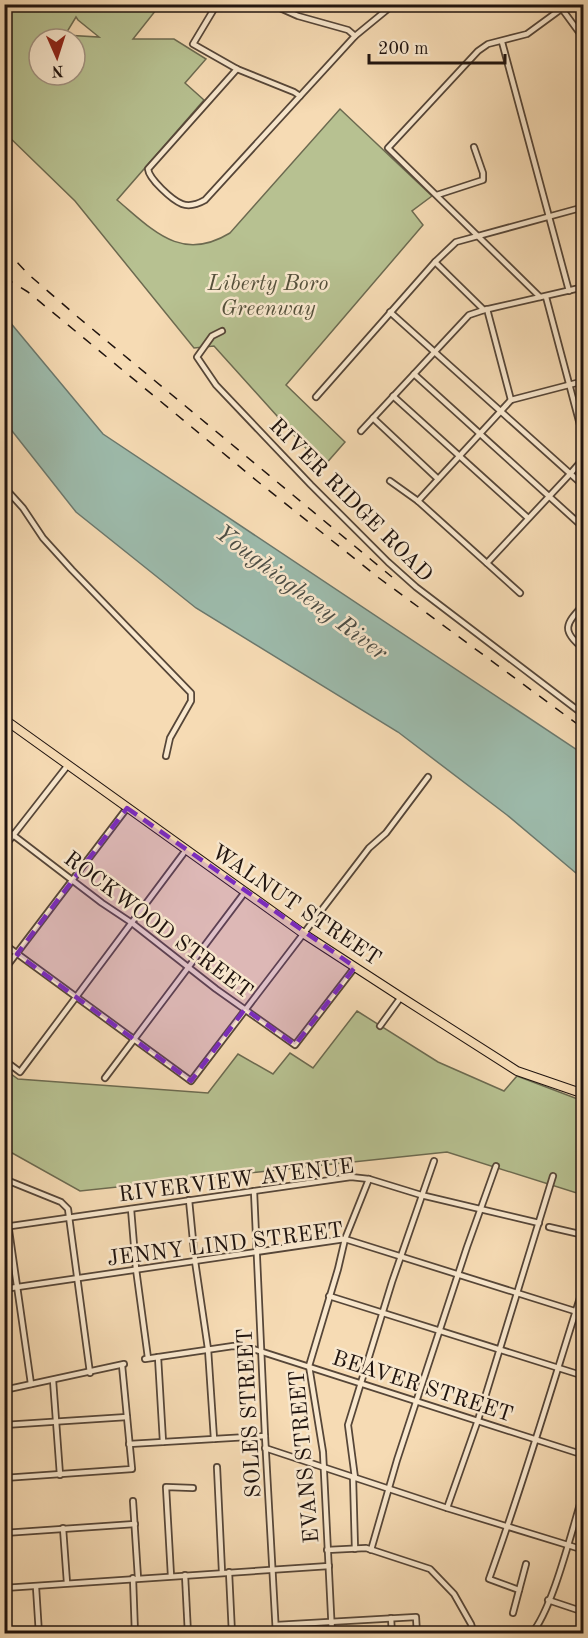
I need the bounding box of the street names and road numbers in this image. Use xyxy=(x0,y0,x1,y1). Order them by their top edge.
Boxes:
street label: RIVER RIDGE ROAD xyxy=(265,414,437,586)
street label: WALNUT STREET xyxy=(207,841,385,970)
street label: ROCKWOOD STREET xyxy=(59,848,256,1004)
street label: RIVERVIEW AVENUE xyxy=(117,1156,355,1206)
street label: JENNY LIND STREET xyxy=(106,1220,345,1270)
street label: SOLES STREET xyxy=(235,1327,265,1498)
street label: BEAVER STREET xyxy=(329,1347,516,1427)
street label: EVANS STREET xyxy=(286,1369,324,1544)

